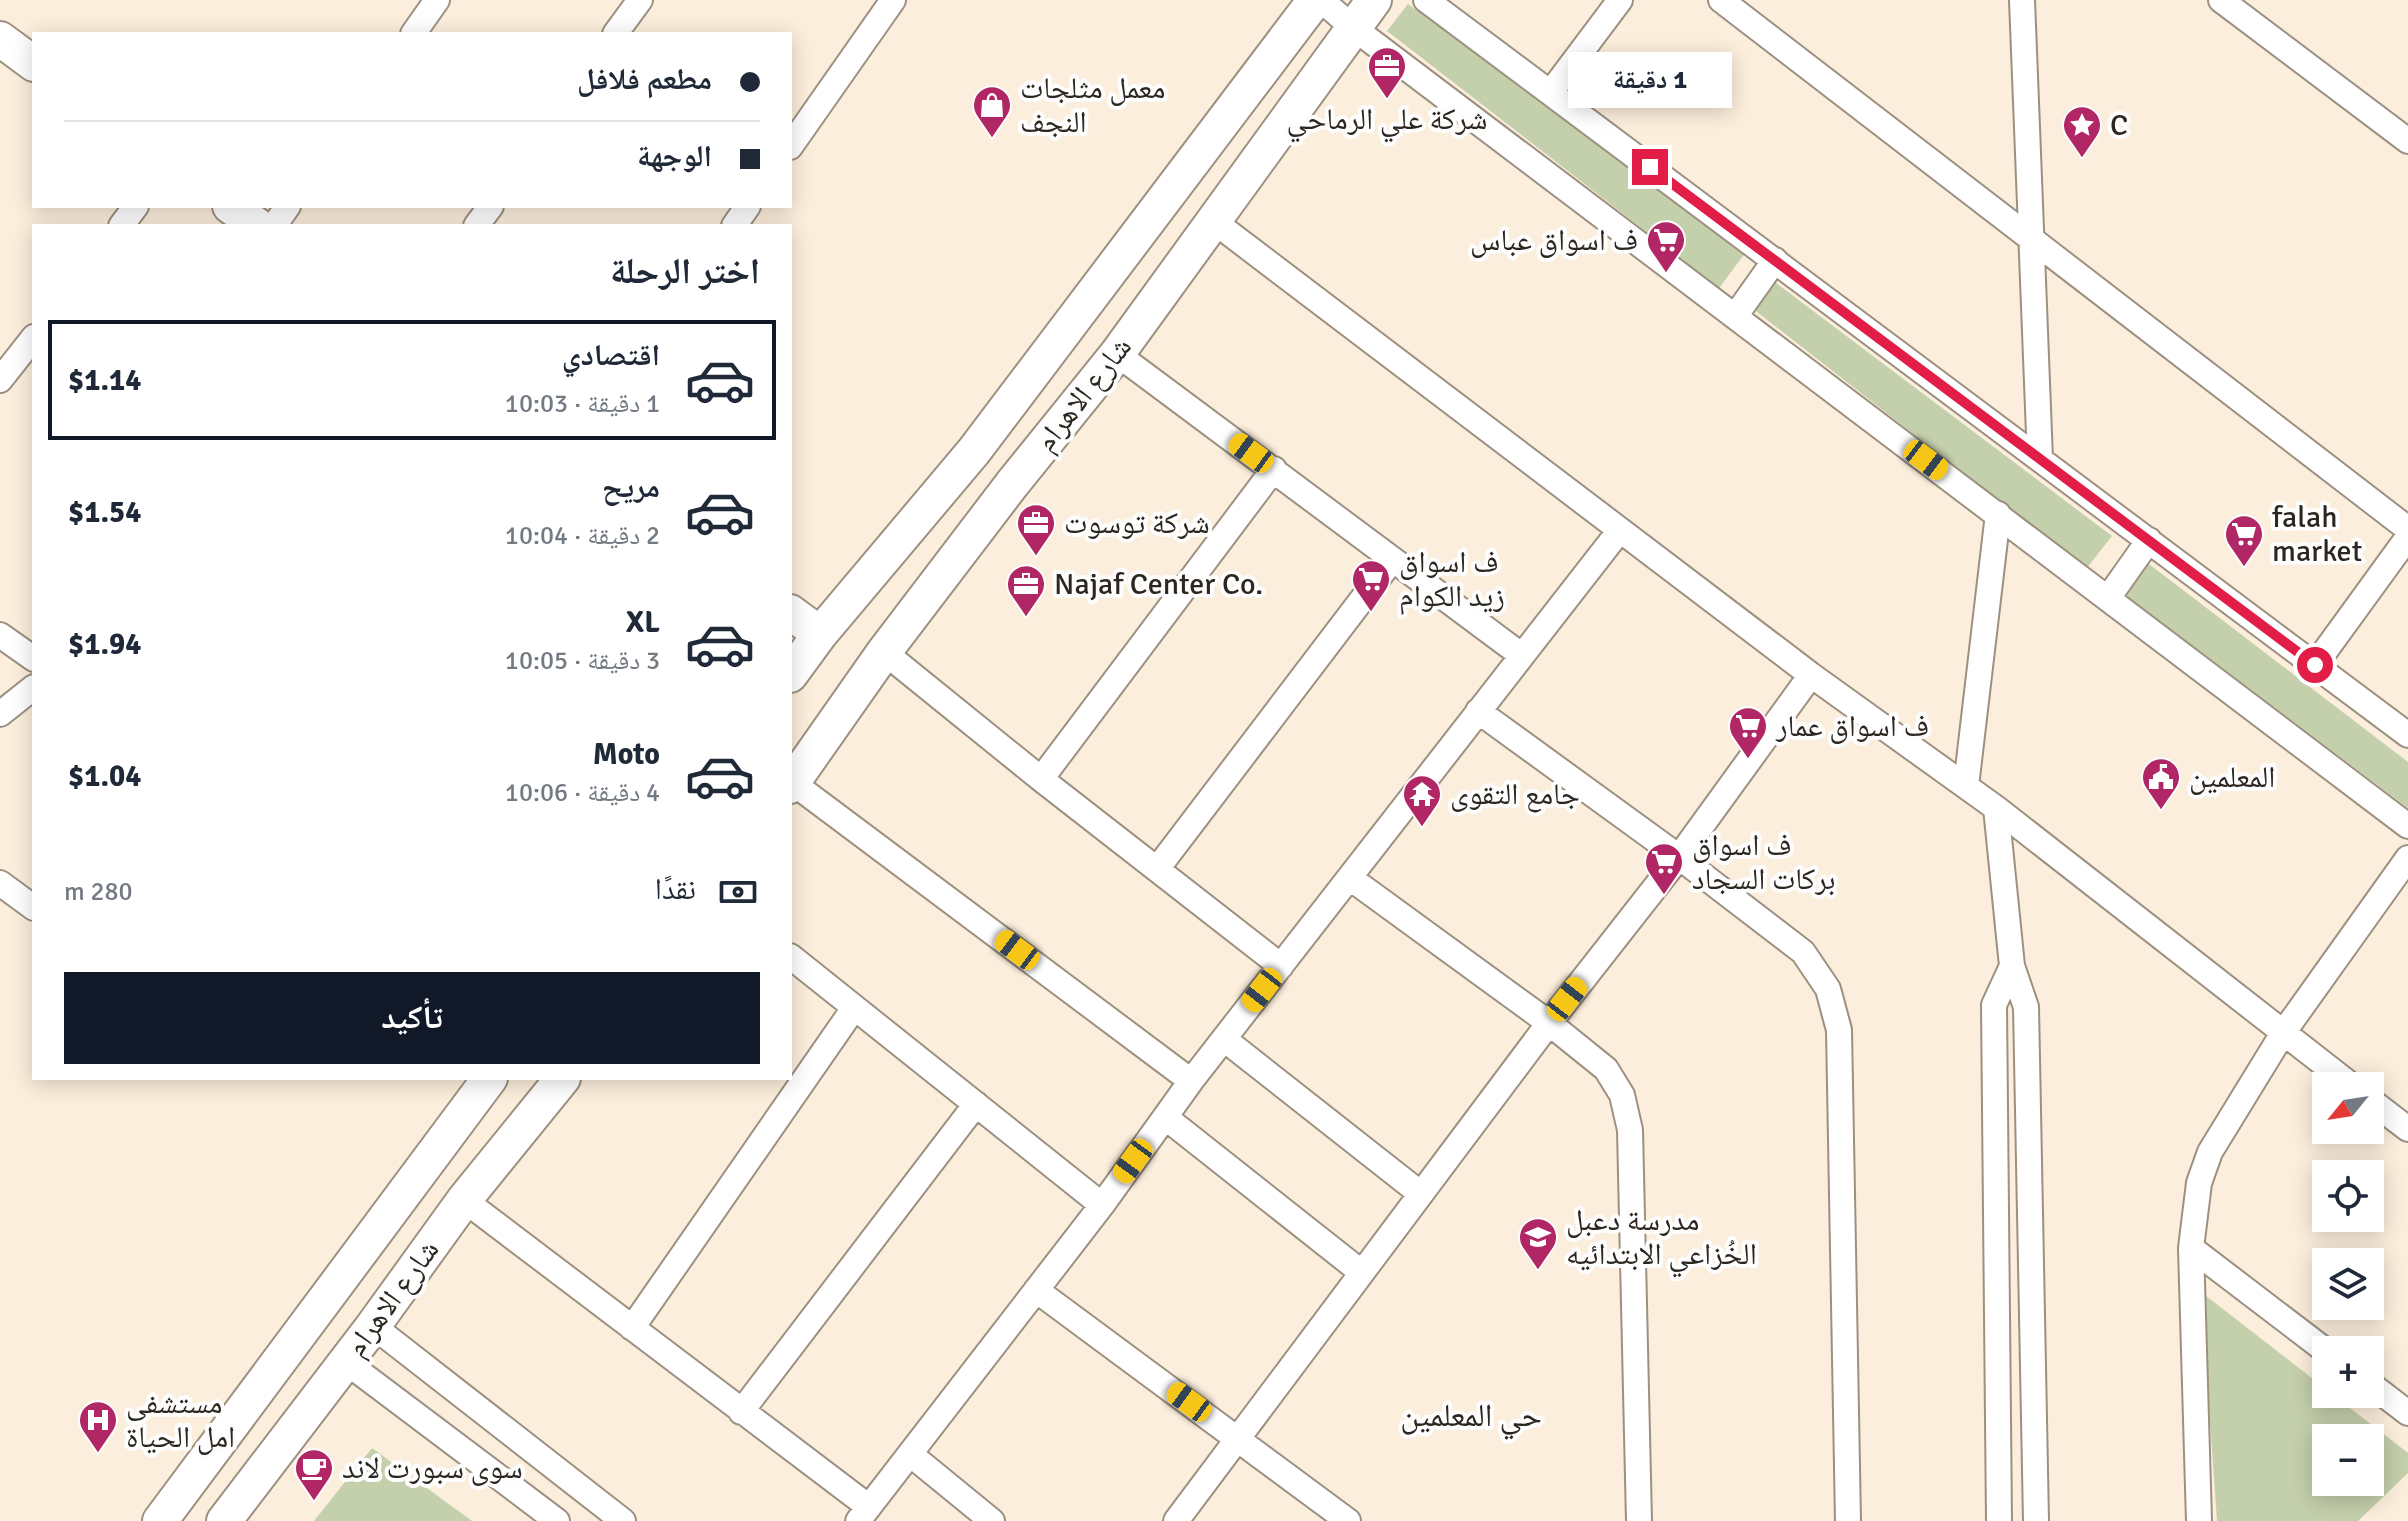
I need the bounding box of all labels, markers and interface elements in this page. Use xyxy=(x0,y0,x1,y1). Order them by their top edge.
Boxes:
office icon: شركة علي الرماحي xyxy=(1366,45,1408,100)
callout: 1 دقيقة xyxy=(1568,51,1732,107)
text: مطعم فلافل xyxy=(577,61,712,98)
text: 1 دقيقة xyxy=(1613,64,1687,96)
place label: معمل مثلجات النجف xyxy=(1020,70,1165,141)
shop icon: معمل مثلجات النجف xyxy=(971,84,1013,139)
place label: شركة علي الرماحي xyxy=(1287,101,1487,143)
place icon: C xyxy=(2061,104,2103,159)
place label: C xyxy=(2110,107,2128,144)
text: الوجهة xyxy=(637,138,712,175)
route end xyxy=(1632,149,1668,185)
supermarket icon: ف اسواق عباس xyxy=(1645,219,1687,274)
place label: ف اسواق عباس xyxy=(1470,222,1638,259)
text: اختر الرحلة xyxy=(610,249,760,294)
street label: شارع الاهرام xyxy=(1027,330,1140,459)
text: اقتصادي xyxy=(562,337,660,374)
icon: car xyxy=(684,344,756,416)
text: $1.14 xyxy=(68,362,141,399)
text: 1 دقيقة · 10:03 xyxy=(505,388,660,420)
car xyxy=(1225,429,1277,477)
car xyxy=(1900,436,1952,484)
text: مريح xyxy=(602,469,660,506)
icon: car xyxy=(684,476,756,548)
text: $1.54 xyxy=(68,494,141,531)
place label: falah market xyxy=(2272,499,2362,570)
office icon: شركة توسوت xyxy=(1015,502,1057,557)
place label: شركة توسوت xyxy=(1064,505,1210,542)
supermarket icon: falah market xyxy=(2223,513,2265,568)
text: 2 دقيقة · 10:04 xyxy=(505,520,660,552)
place label: ف اسواق زيد الكوام xyxy=(1399,544,1505,615)
supermarket icon: ف اسواق زيد الكوام xyxy=(1350,558,1392,613)
office icon: Najaf Center Co. xyxy=(1005,563,1047,618)
place label: Najaf Center Co. xyxy=(1054,566,1263,603)
text: XL xyxy=(626,604,660,641)
icon: car xyxy=(684,608,756,680)
text: $1.94 xyxy=(68,626,141,663)
text: 3 دقيقة · 10:05 xyxy=(505,645,660,677)
route start xyxy=(2297,647,2333,683)
supermarket icon: ف اسواق عمار xyxy=(1727,705,1769,760)
place label: ف اسواق عمار xyxy=(1775,708,1929,745)
text: Moto xyxy=(593,736,660,773)
icon: car xyxy=(684,740,756,812)
public building icon: المعلمين xyxy=(2140,756,2182,811)
text: $1.04 xyxy=(68,758,141,795)
place label: المعلمين xyxy=(2189,759,2275,796)
temple icon: جامع التقوى xyxy=(1401,773,1443,828)
place label: جامع التقوى xyxy=(1450,776,1580,813)
text: 4 دقيقة · 10:06 xyxy=(505,777,660,809)
place label: ف اسواق بركات السجاد xyxy=(1692,827,1836,898)
supermarket icon: ف اسواق بركات السجاد xyxy=(1643,841,1685,896)
icon: cash xyxy=(716,870,760,914)
text: نقدًا xyxy=(655,871,696,908)
text: 280 m xyxy=(64,876,133,908)
car xyxy=(991,926,1043,974)
car xyxy=(1238,964,1286,1016)
button: تأكيد xyxy=(64,972,760,1064)
car xyxy=(1543,973,1591,1025)
north arrow xyxy=(2312,1072,2384,1144)
map controls xyxy=(2312,1072,2384,1496)
car xyxy=(1109,1135,1157,1187)
button: locate xyxy=(2312,1160,2384,1232)
place label: مدرسة دعبل الخُزاعي الابتدائيه xyxy=(1566,1202,1757,1278)
school or university icon: مدرسة دعبل الخُزاعي الابتدائيه xyxy=(1517,1216,1559,1271)
street label: شارع الاهرام xyxy=(338,1233,447,1364)
button: layers xyxy=(2312,1248,2384,1320)
button: + xyxy=(2312,1336,2384,1408)
car xyxy=(1163,1378,1215,1426)
place label: مستشفى امل الحياة xyxy=(126,1385,235,1456)
district label: حي المعلمین xyxy=(1400,1396,1542,1440)
hospital icon: مستشفى امل الحياة xyxy=(77,1399,119,1454)
button: − xyxy=(2312,1424,2384,1496)
cafe icon: سوى سبورت لاند xyxy=(293,1447,335,1502)
place label: سوى سبورت لاند xyxy=(342,1450,523,1487)

